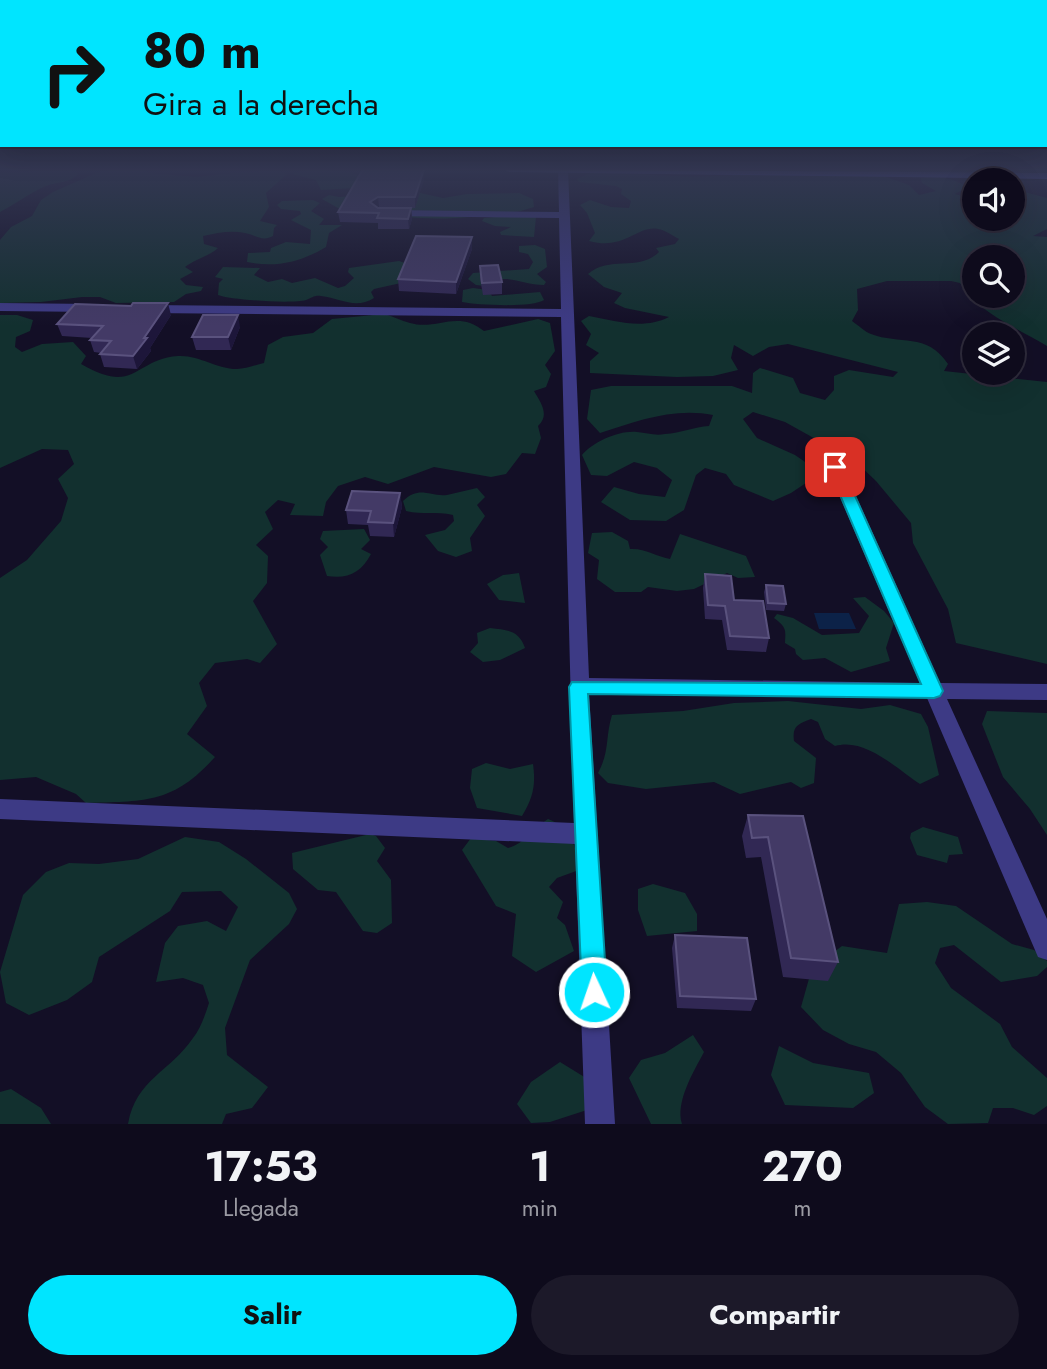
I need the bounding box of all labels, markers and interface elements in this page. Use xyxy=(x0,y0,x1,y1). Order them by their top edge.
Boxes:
text: 80 m xyxy=(143,16,261,86)
icon: right xyxy=(28,28,119,119)
text: Gira a la derecha xyxy=(143,81,379,127)
map controls xyxy=(962,168,1025,385)
button: sound xyxy=(962,168,1025,231)
button: search xyxy=(962,245,1025,308)
button: layers xyxy=(962,322,1025,385)
pin xyxy=(805,437,865,497)
icon: arrive xyxy=(816,448,854,486)
position arrow xyxy=(557,955,631,1029)
text: 17:53 xyxy=(204,1136,318,1197)
text: 1 xyxy=(529,1136,551,1197)
text: 270 xyxy=(762,1136,843,1197)
text: Llegada xyxy=(223,1191,299,1225)
text: min xyxy=(522,1191,558,1225)
text: m xyxy=(793,1191,811,1225)
button: Salir xyxy=(28,1275,517,1355)
button: Compartir xyxy=(531,1275,1019,1355)

